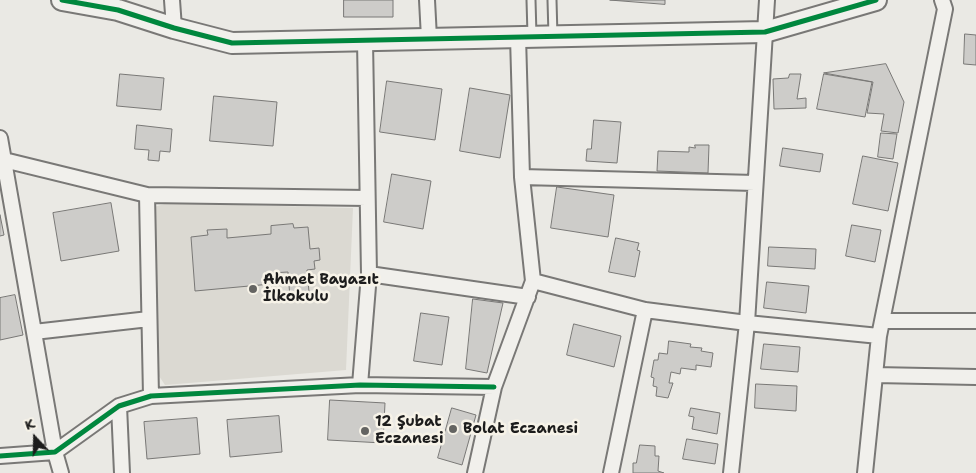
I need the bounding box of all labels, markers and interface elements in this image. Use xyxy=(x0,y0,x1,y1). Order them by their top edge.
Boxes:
place label: Ahmet Bayazıt İlkokulu xyxy=(263,271,379,306)
marker: Ahmet Bayazıt İlkokulu xyxy=(247,283,259,295)
north arrow xyxy=(10,413,60,463)
place label: 12 Şubat Eczanesi xyxy=(375,413,444,448)
text: K xyxy=(22,414,37,434)
place label: Bolat Eczanesi xyxy=(463,420,578,438)
marker: Bolat Eczanesi xyxy=(447,423,459,435)
marker: 12 Şubat Eczanesi xyxy=(359,425,371,437)

